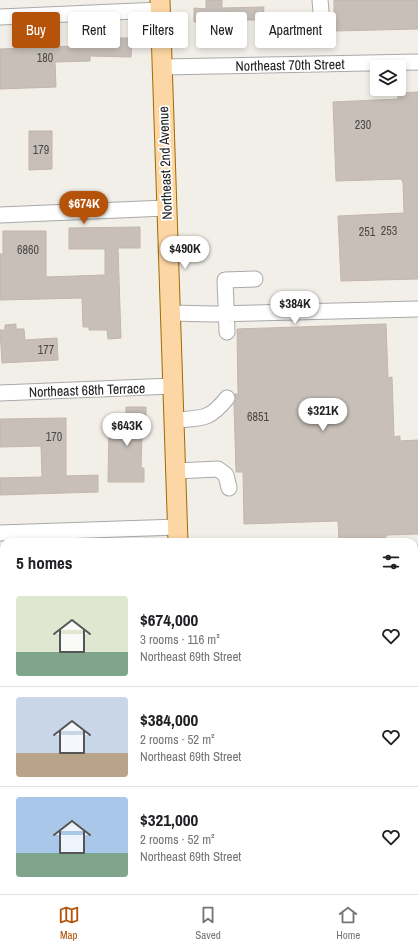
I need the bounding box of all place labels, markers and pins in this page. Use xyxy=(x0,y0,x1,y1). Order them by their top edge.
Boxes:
pin: $674K xyxy=(56,191,112,225)
pin: $490K xyxy=(157,236,213,270)
pin: $384K xyxy=(267,291,323,325)
pin: $321K xyxy=(295,398,351,432)
pin: $643K xyxy=(99,413,155,447)

